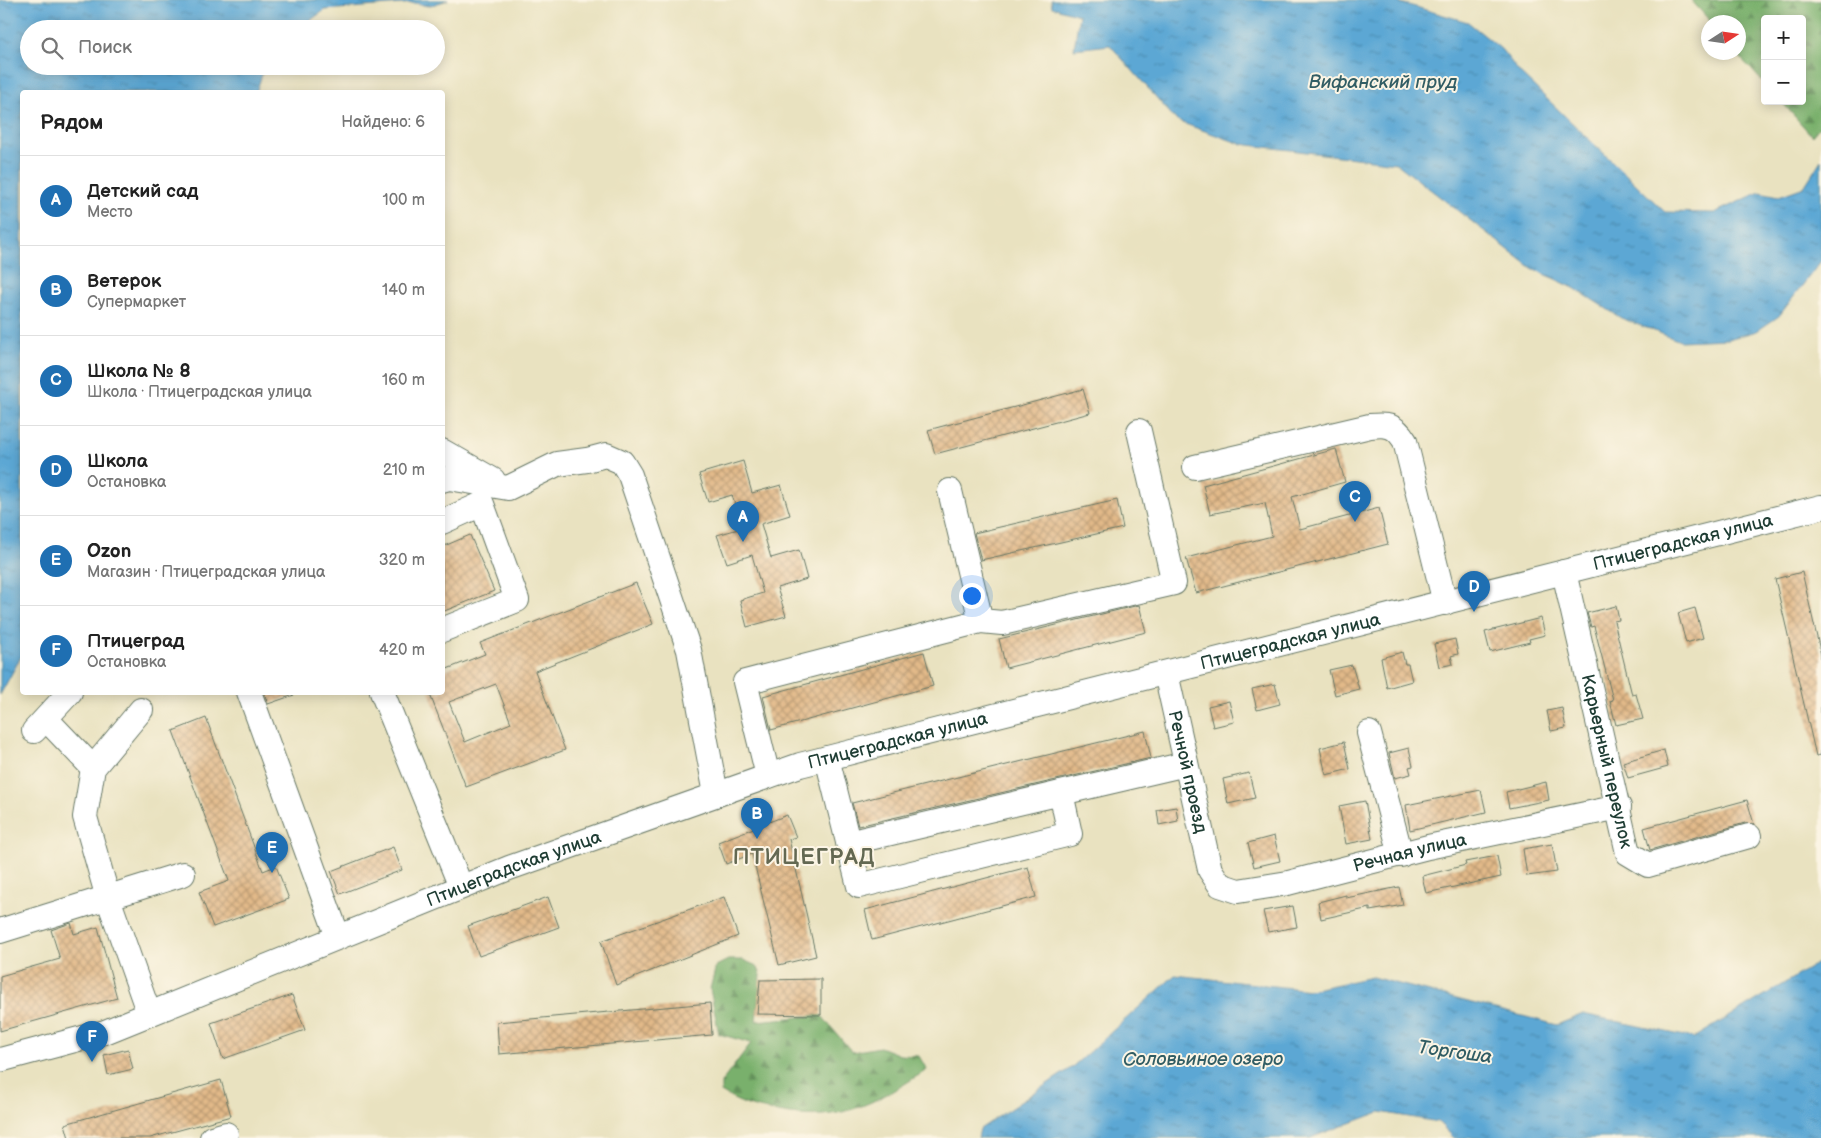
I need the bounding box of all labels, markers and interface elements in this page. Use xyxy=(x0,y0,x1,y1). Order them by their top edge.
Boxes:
north arrow xyxy=(1701,15,1746,60)
map controls xyxy=(1761,15,1806,105)
button: + xyxy=(1761,15,1806,60)
search box xyxy=(20,20,445,75)
icon: search xyxy=(38,34,66,62)
text: Поиск xyxy=(78,36,132,59)
button: − xyxy=(1761,60,1806,105)
water label: Вифанский пруд xyxy=(1309,71,1458,94)
text: Рядом xyxy=(40,110,103,135)
text: Найдено: 6 xyxy=(341,113,425,132)
text: Детский сад xyxy=(87,180,198,203)
text: A xyxy=(51,191,61,210)
text: 100 m xyxy=(382,191,425,210)
text: Место xyxy=(87,203,133,222)
text: Ветерок xyxy=(87,270,161,293)
text: B xyxy=(50,281,62,300)
text: 140 m xyxy=(382,281,425,300)
text: Супермаркет xyxy=(87,293,186,312)
text: Школа № 8 xyxy=(87,360,191,383)
text: C xyxy=(50,371,62,390)
text: 160 m xyxy=(382,371,425,390)
text: Школа · Птицеградская улица xyxy=(87,383,312,402)
text: Школа xyxy=(87,450,148,473)
text: D xyxy=(50,461,62,480)
text: 210 m xyxy=(383,461,425,480)
text: Остановка xyxy=(87,473,166,492)
pin: C xyxy=(1339,481,1371,522)
pin: A xyxy=(727,501,759,542)
street label: Птицеградская улица xyxy=(1591,509,1776,575)
text: Ozon xyxy=(87,540,131,563)
text: E xyxy=(51,551,61,570)
text: 320 m xyxy=(379,551,425,570)
text: Магазин · Птицеградская улица xyxy=(87,563,325,582)
pin: D xyxy=(1458,571,1490,612)
your location xyxy=(959,583,985,609)
street label: Птицеградская улица xyxy=(1198,609,1383,674)
text: Птицеград xyxy=(87,630,184,653)
text: F xyxy=(51,641,61,660)
text: 420 m xyxy=(379,641,425,660)
text: Остановка xyxy=(87,653,166,672)
street label: Карьерный переулок xyxy=(1577,672,1637,851)
street label: Птицеградская улица xyxy=(806,708,990,774)
street label: Речной проезд xyxy=(1164,708,1211,835)
pin: B xyxy=(741,798,773,839)
street label: Птицеградская улица xyxy=(424,826,604,911)
street label: Речная улица xyxy=(1351,829,1469,877)
pin: E xyxy=(256,832,288,873)
district label: ПТИЦЕГРАД xyxy=(733,844,875,871)
pin: F xyxy=(76,1021,108,1062)
water label: Торгоша xyxy=(1416,1036,1493,1069)
water label: Соловьиное озеро xyxy=(1123,1048,1283,1071)

